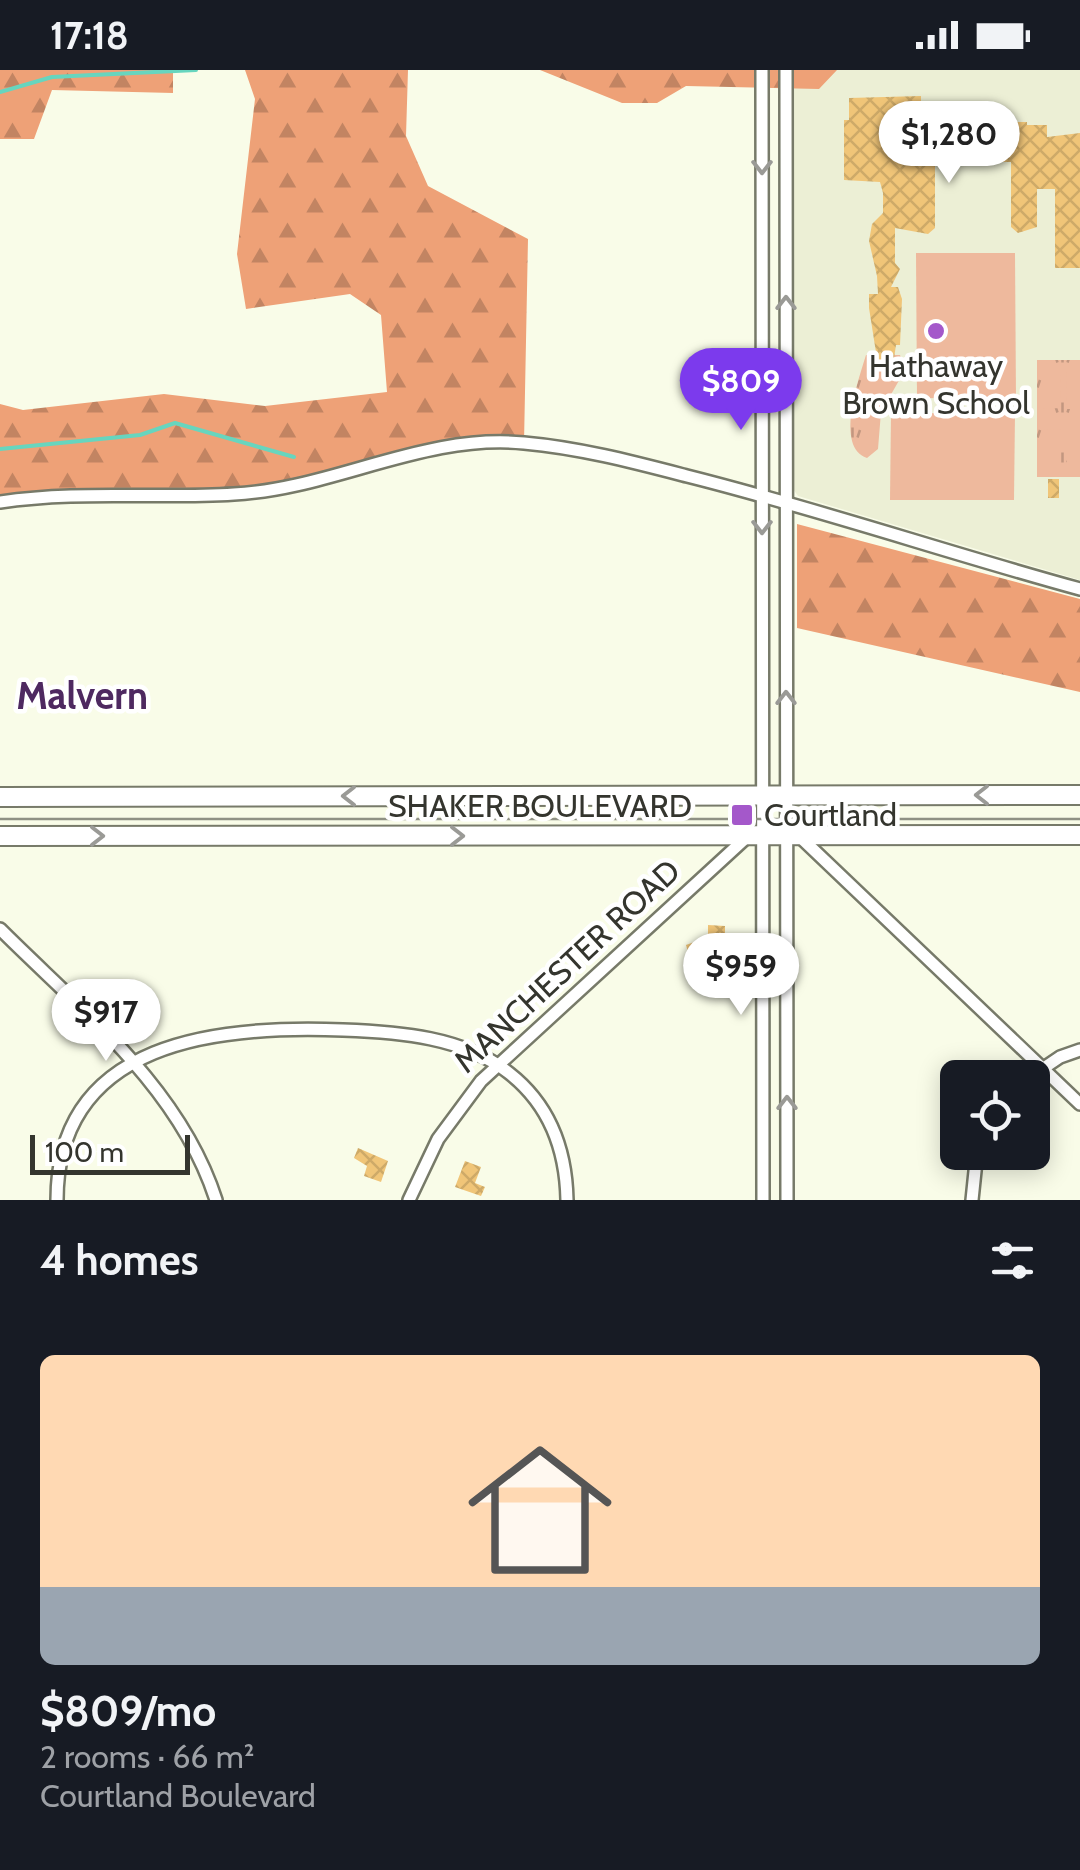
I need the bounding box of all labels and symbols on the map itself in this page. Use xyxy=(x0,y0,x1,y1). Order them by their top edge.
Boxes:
pin: $1,280 xyxy=(868,101,1030,186)
one-way arrow xyxy=(751,160,773,176)
one-way arrow xyxy=(775,294,797,310)
marker: Hathaway Brown School xyxy=(925,320,947,342)
place label: Hathaway Brown School xyxy=(842,346,1030,422)
pin: $809 xyxy=(682,348,800,433)
one-way arrow xyxy=(751,520,773,536)
district label: Malvern xyxy=(16,672,148,719)
one-way arrow xyxy=(775,689,797,704)
one-way arrow xyxy=(974,784,990,806)
one-way arrow xyxy=(340,785,356,807)
street label: SHAKER BOULEVARD xyxy=(388,786,692,825)
place label: Courtland xyxy=(764,795,897,834)
marker: Courtland xyxy=(729,802,755,828)
one-way arrow xyxy=(90,825,106,847)
one-way arrow xyxy=(450,825,466,847)
street label: MANCHESTER ROAD xyxy=(446,851,688,1080)
pin: $959 xyxy=(682,933,800,1018)
pin: $917 xyxy=(47,979,165,1064)
one-way arrow xyxy=(776,1094,798,1110)
scale bar xyxy=(30,1130,190,1174)

